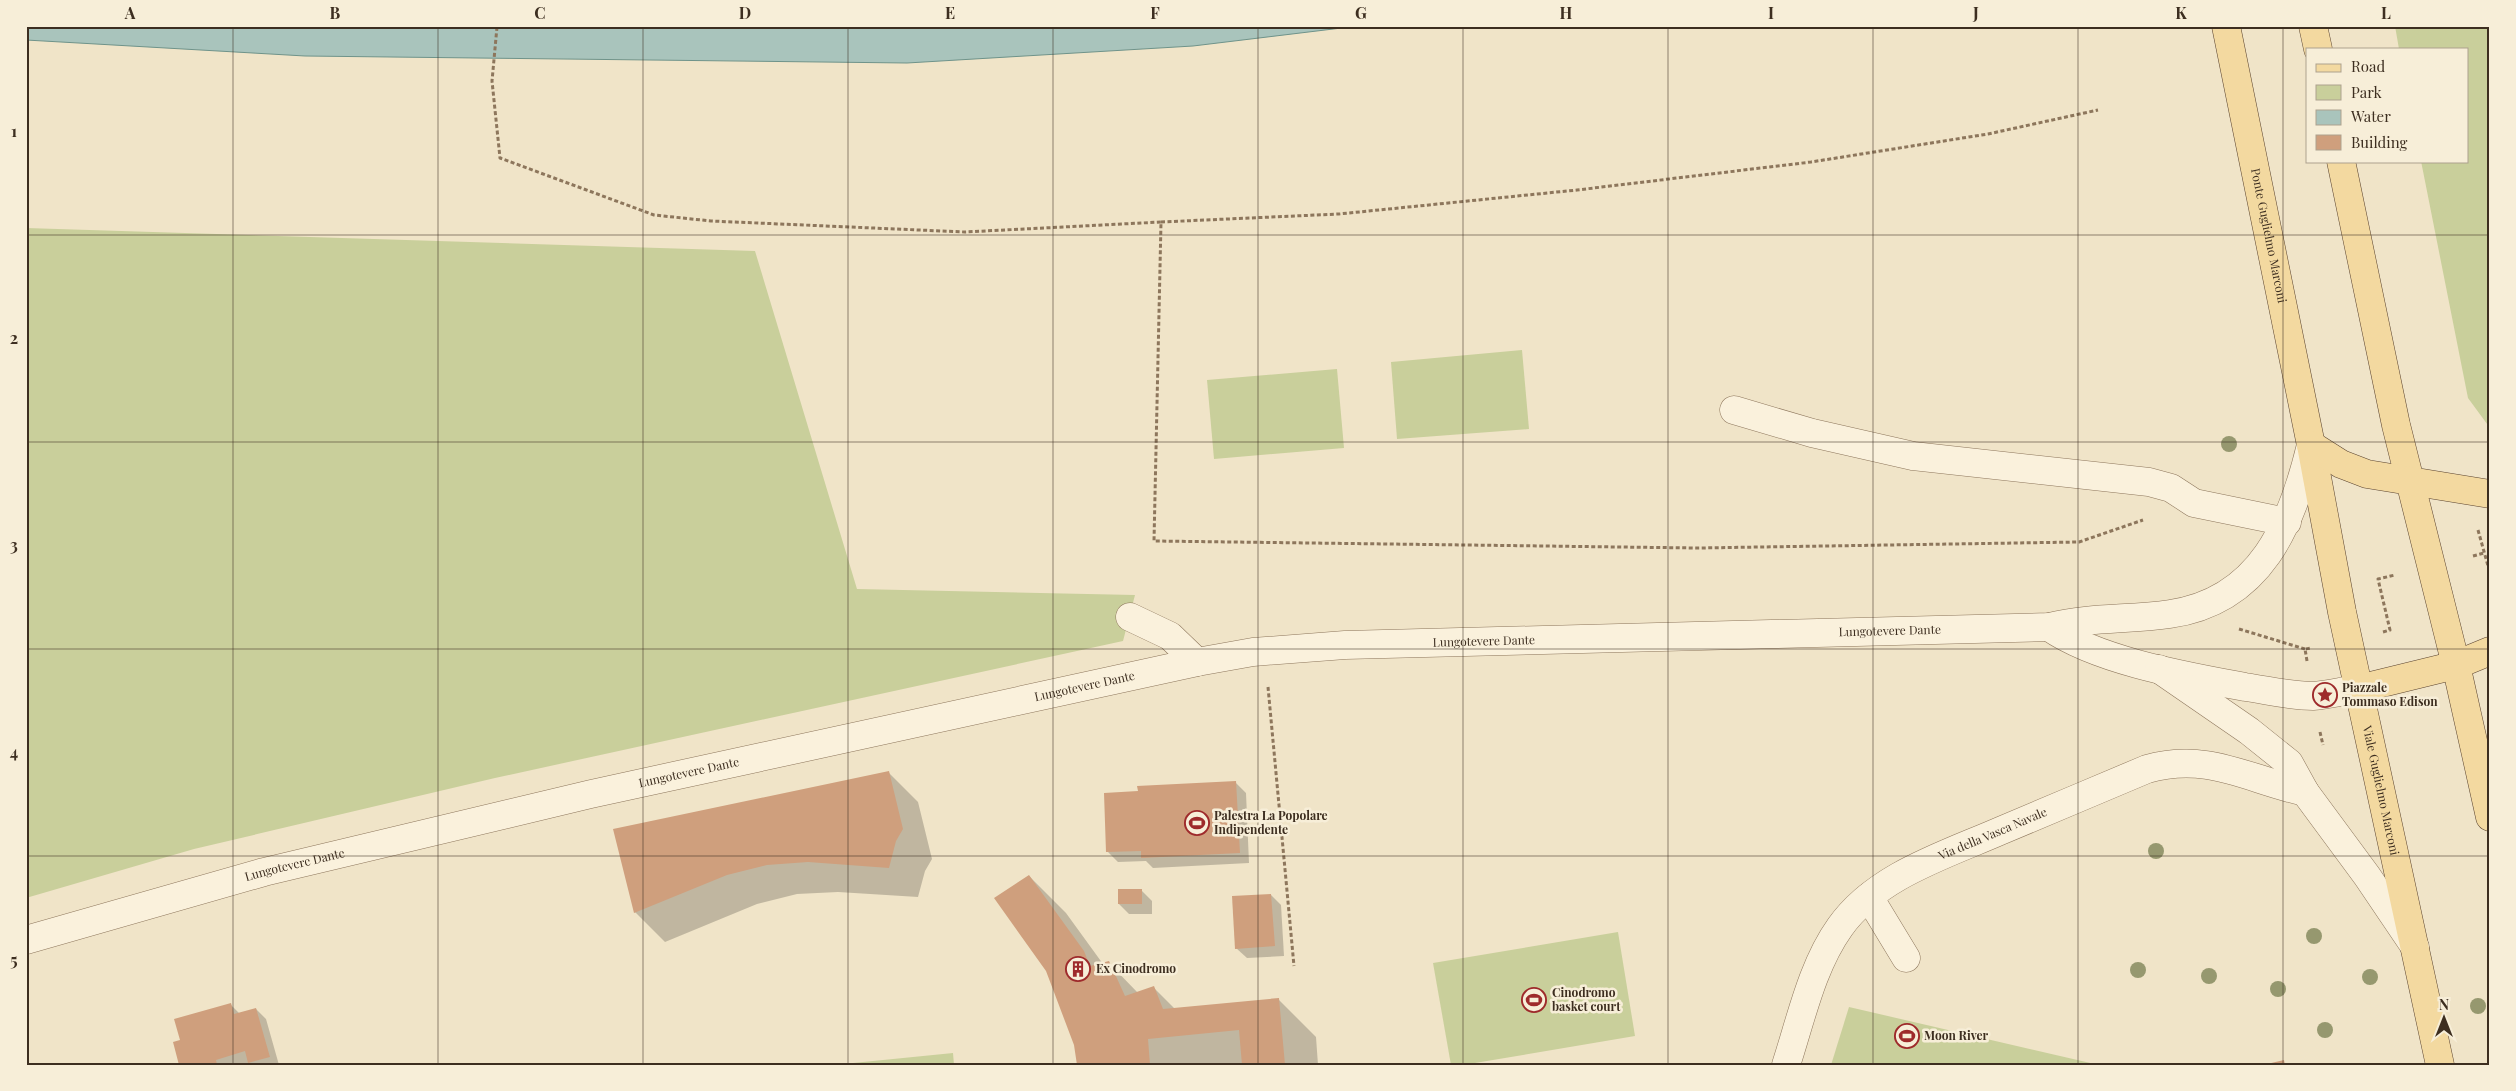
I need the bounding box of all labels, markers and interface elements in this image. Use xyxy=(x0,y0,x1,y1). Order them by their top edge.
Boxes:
text: A xyxy=(124,2,136,23)
text: B xyxy=(330,2,341,23)
text: C xyxy=(534,2,546,23)
text: D xyxy=(739,2,751,23)
text: E xyxy=(945,2,955,23)
text: F xyxy=(1150,2,1160,23)
text: G xyxy=(1355,2,1367,23)
text: H xyxy=(1560,2,1573,23)
text: I xyxy=(1768,2,1774,23)
text: J xyxy=(1972,2,1979,23)
text: K xyxy=(2175,2,2187,23)
text: L xyxy=(2381,2,2391,23)
legend xyxy=(2306,48,2468,162)
text: Road xyxy=(2351,56,2385,76)
text: Park xyxy=(2351,82,2383,102)
text: Water xyxy=(2350,106,2391,126)
text: 1 xyxy=(11,120,17,141)
text: Building xyxy=(2351,132,2408,152)
street label: Ponte Guglielmo Marconi xyxy=(2248,167,2291,305)
text: 2 xyxy=(10,327,18,348)
text: 3 xyxy=(10,534,18,555)
street label: Lungotevere Dante xyxy=(1838,621,1941,639)
street label: Lungotevere Dante xyxy=(1433,631,1535,650)
street label: Lungotevere Dante xyxy=(1033,667,1136,704)
place label: Piazzale Tommaso Edison xyxy=(2342,679,2438,709)
place icon: Piazzale Tommaso Edison xyxy=(2312,682,2338,708)
street label: Viale Guglielmo Marconi xyxy=(2360,723,2403,857)
text: 4 xyxy=(10,741,18,762)
street label: Lungotevere Dante xyxy=(637,753,740,790)
street label: Via della Vasca Navale xyxy=(1935,803,2049,863)
place label: Palestra La Popolare Indipendente xyxy=(1214,807,1328,837)
sports icon: Palestra La Popolare Indipendente xyxy=(1184,810,1210,836)
street label: Lungotevere Dante xyxy=(243,844,346,884)
text: 5 xyxy=(10,949,18,970)
building icon: Ex Cinodromo xyxy=(1065,956,1091,982)
place label: Ex Cinodromo xyxy=(1096,960,1176,976)
place label: Cinodromo basket court xyxy=(1552,984,1621,1014)
sports icon: Cinodromo basket court xyxy=(1521,987,1547,1013)
north arrow xyxy=(2418,994,2468,1044)
text: N xyxy=(2439,995,2449,1014)
sports icon: Moon River xyxy=(1894,1023,1920,1049)
place label: Moon River xyxy=(1924,1027,1989,1043)

